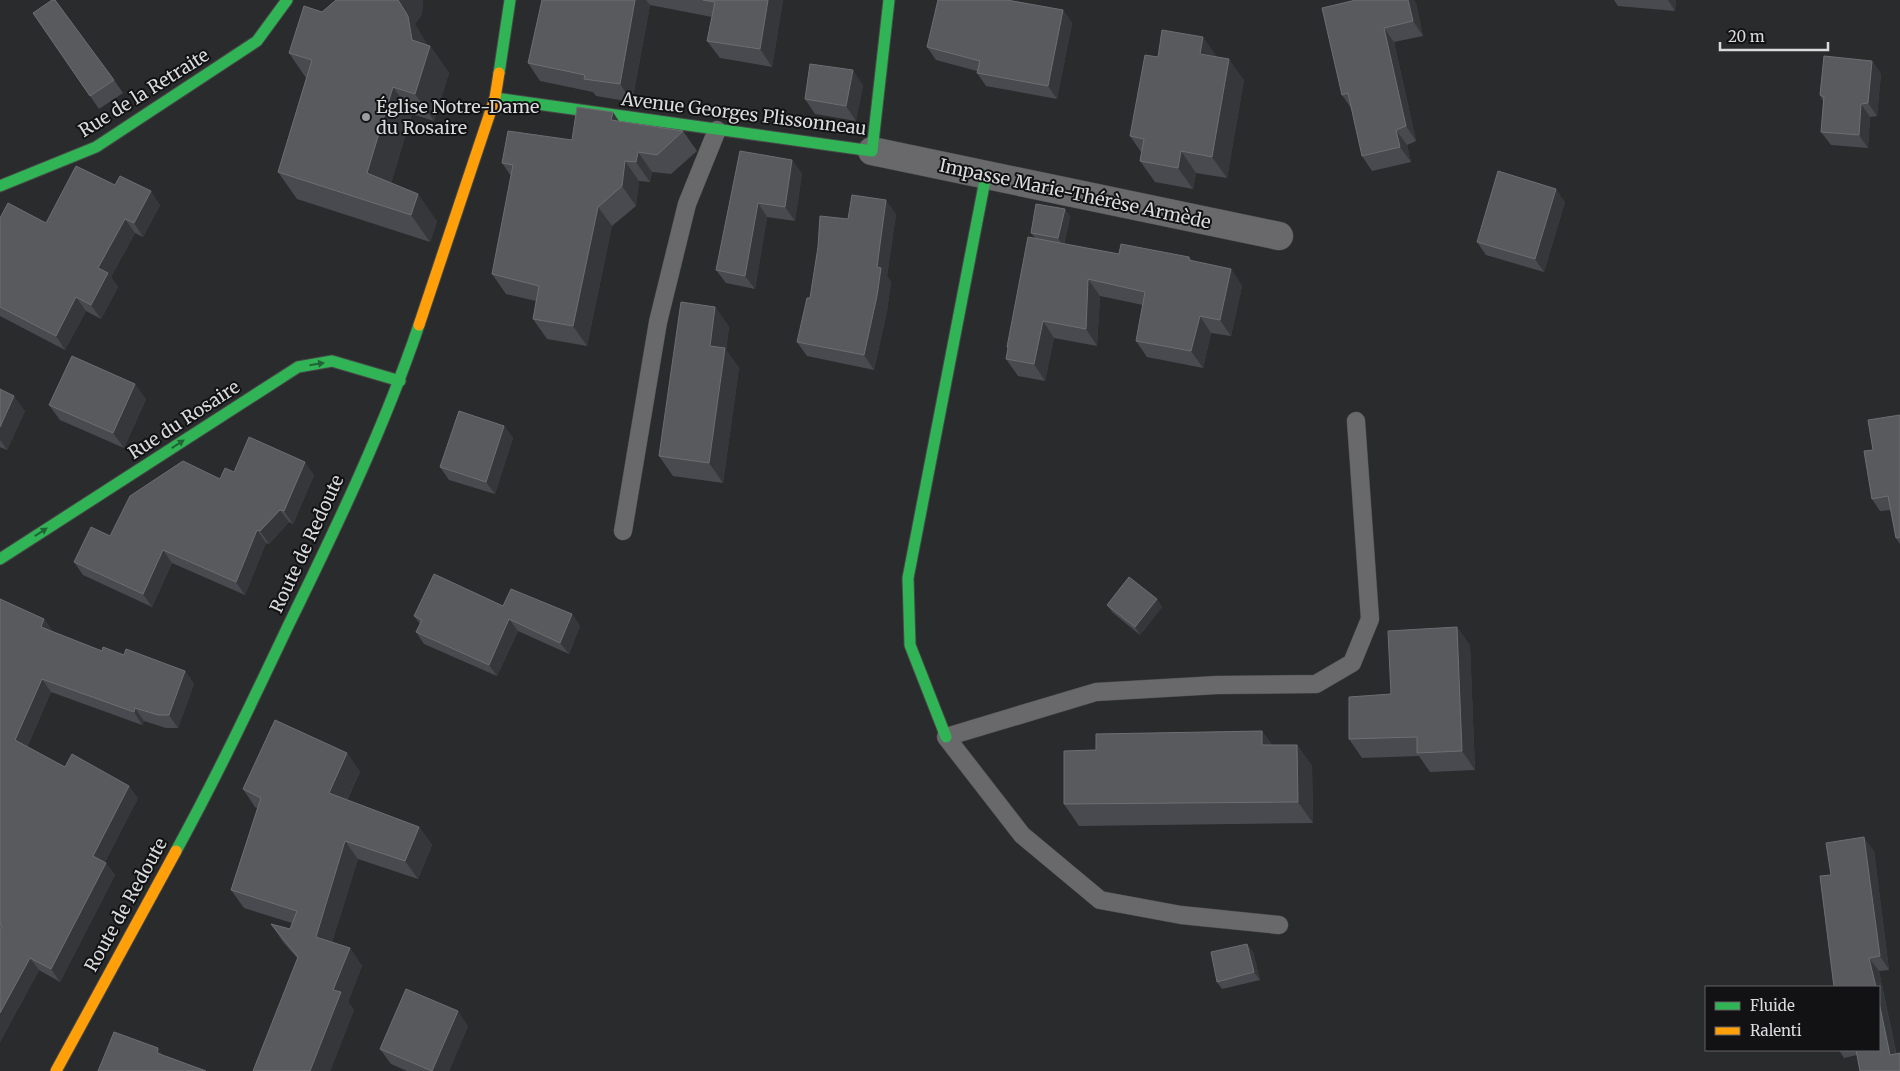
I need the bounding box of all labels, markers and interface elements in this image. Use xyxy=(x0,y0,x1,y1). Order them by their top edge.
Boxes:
scale bar xyxy=(1720,20,1828,52)
text: 20 m xyxy=(1728,27,1765,46)
street label: Rue de la Retraite xyxy=(74,43,213,142)
street label: Avenue Georges Plissonneau xyxy=(619,87,868,140)
place label: Église Notre-Dame du Rosaire xyxy=(376,95,539,139)
marker: Église Notre-Dame du Rosaire xyxy=(360,111,372,123)
street label: Impasse Marie-Thérèse Armède xyxy=(937,153,1213,234)
one-way arrow xyxy=(309,359,325,367)
street label: Rue du Rosaire xyxy=(124,375,244,464)
one-way arrow xyxy=(171,440,184,449)
street label: Route de Redoute xyxy=(264,471,349,616)
one-way arrow xyxy=(34,528,48,537)
street label: Route de Redoute xyxy=(79,834,172,976)
legend xyxy=(1705,986,1880,1051)
text: Fluide xyxy=(1750,996,1795,1015)
text: Ralenti xyxy=(1750,1021,1802,1040)

